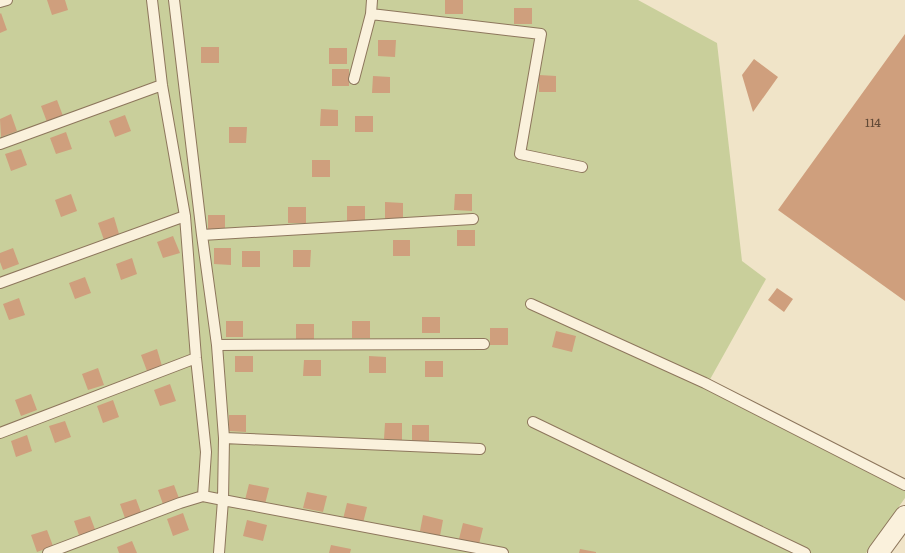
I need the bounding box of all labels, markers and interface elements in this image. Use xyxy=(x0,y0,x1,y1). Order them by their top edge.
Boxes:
house number: 114 xyxy=(865,113,881,131)

